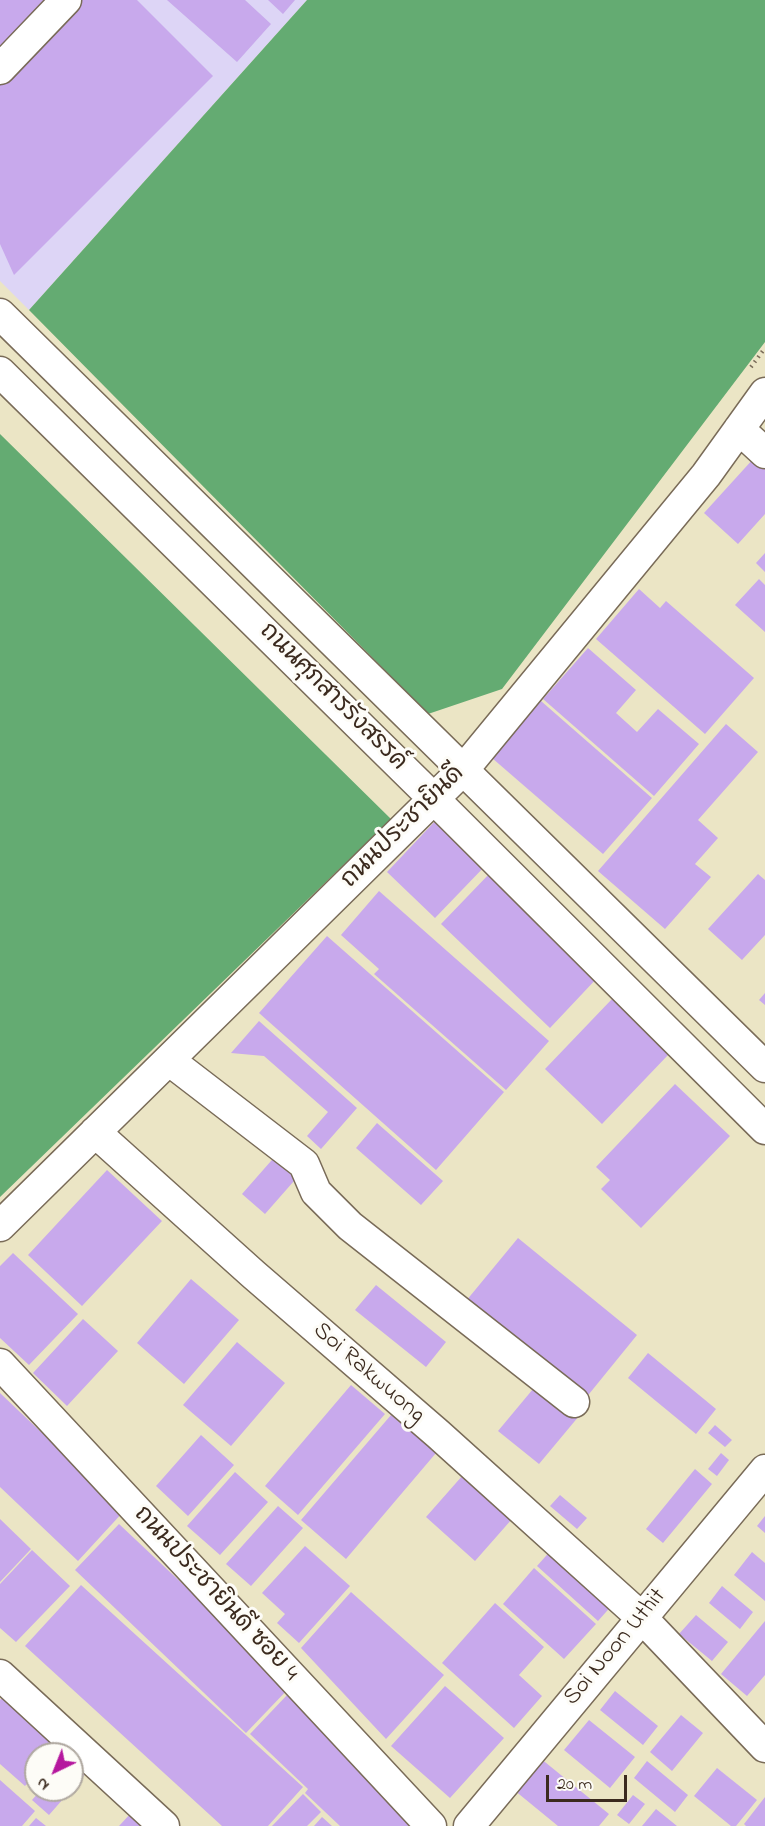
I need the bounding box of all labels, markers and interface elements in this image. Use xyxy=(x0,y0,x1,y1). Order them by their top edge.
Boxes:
street label: ถนนศุภสารรังสรรค์ xyxy=(252,618,412,778)
street label: ถนนประชายินดี xyxy=(337,761,471,895)
street label: Soi Rakwuong xyxy=(306,1317,430,1431)
street label: ถนนประชายินดี ซอย 4 xyxy=(126,1502,304,1688)
street label: Soi Noon Uthit xyxy=(559,1584,673,1712)
north arrow xyxy=(24,1742,84,1802)
scale bar xyxy=(549,1763,630,1801)
text: N xyxy=(31,1771,55,1796)
text: 20 m xyxy=(557,1772,592,1798)

